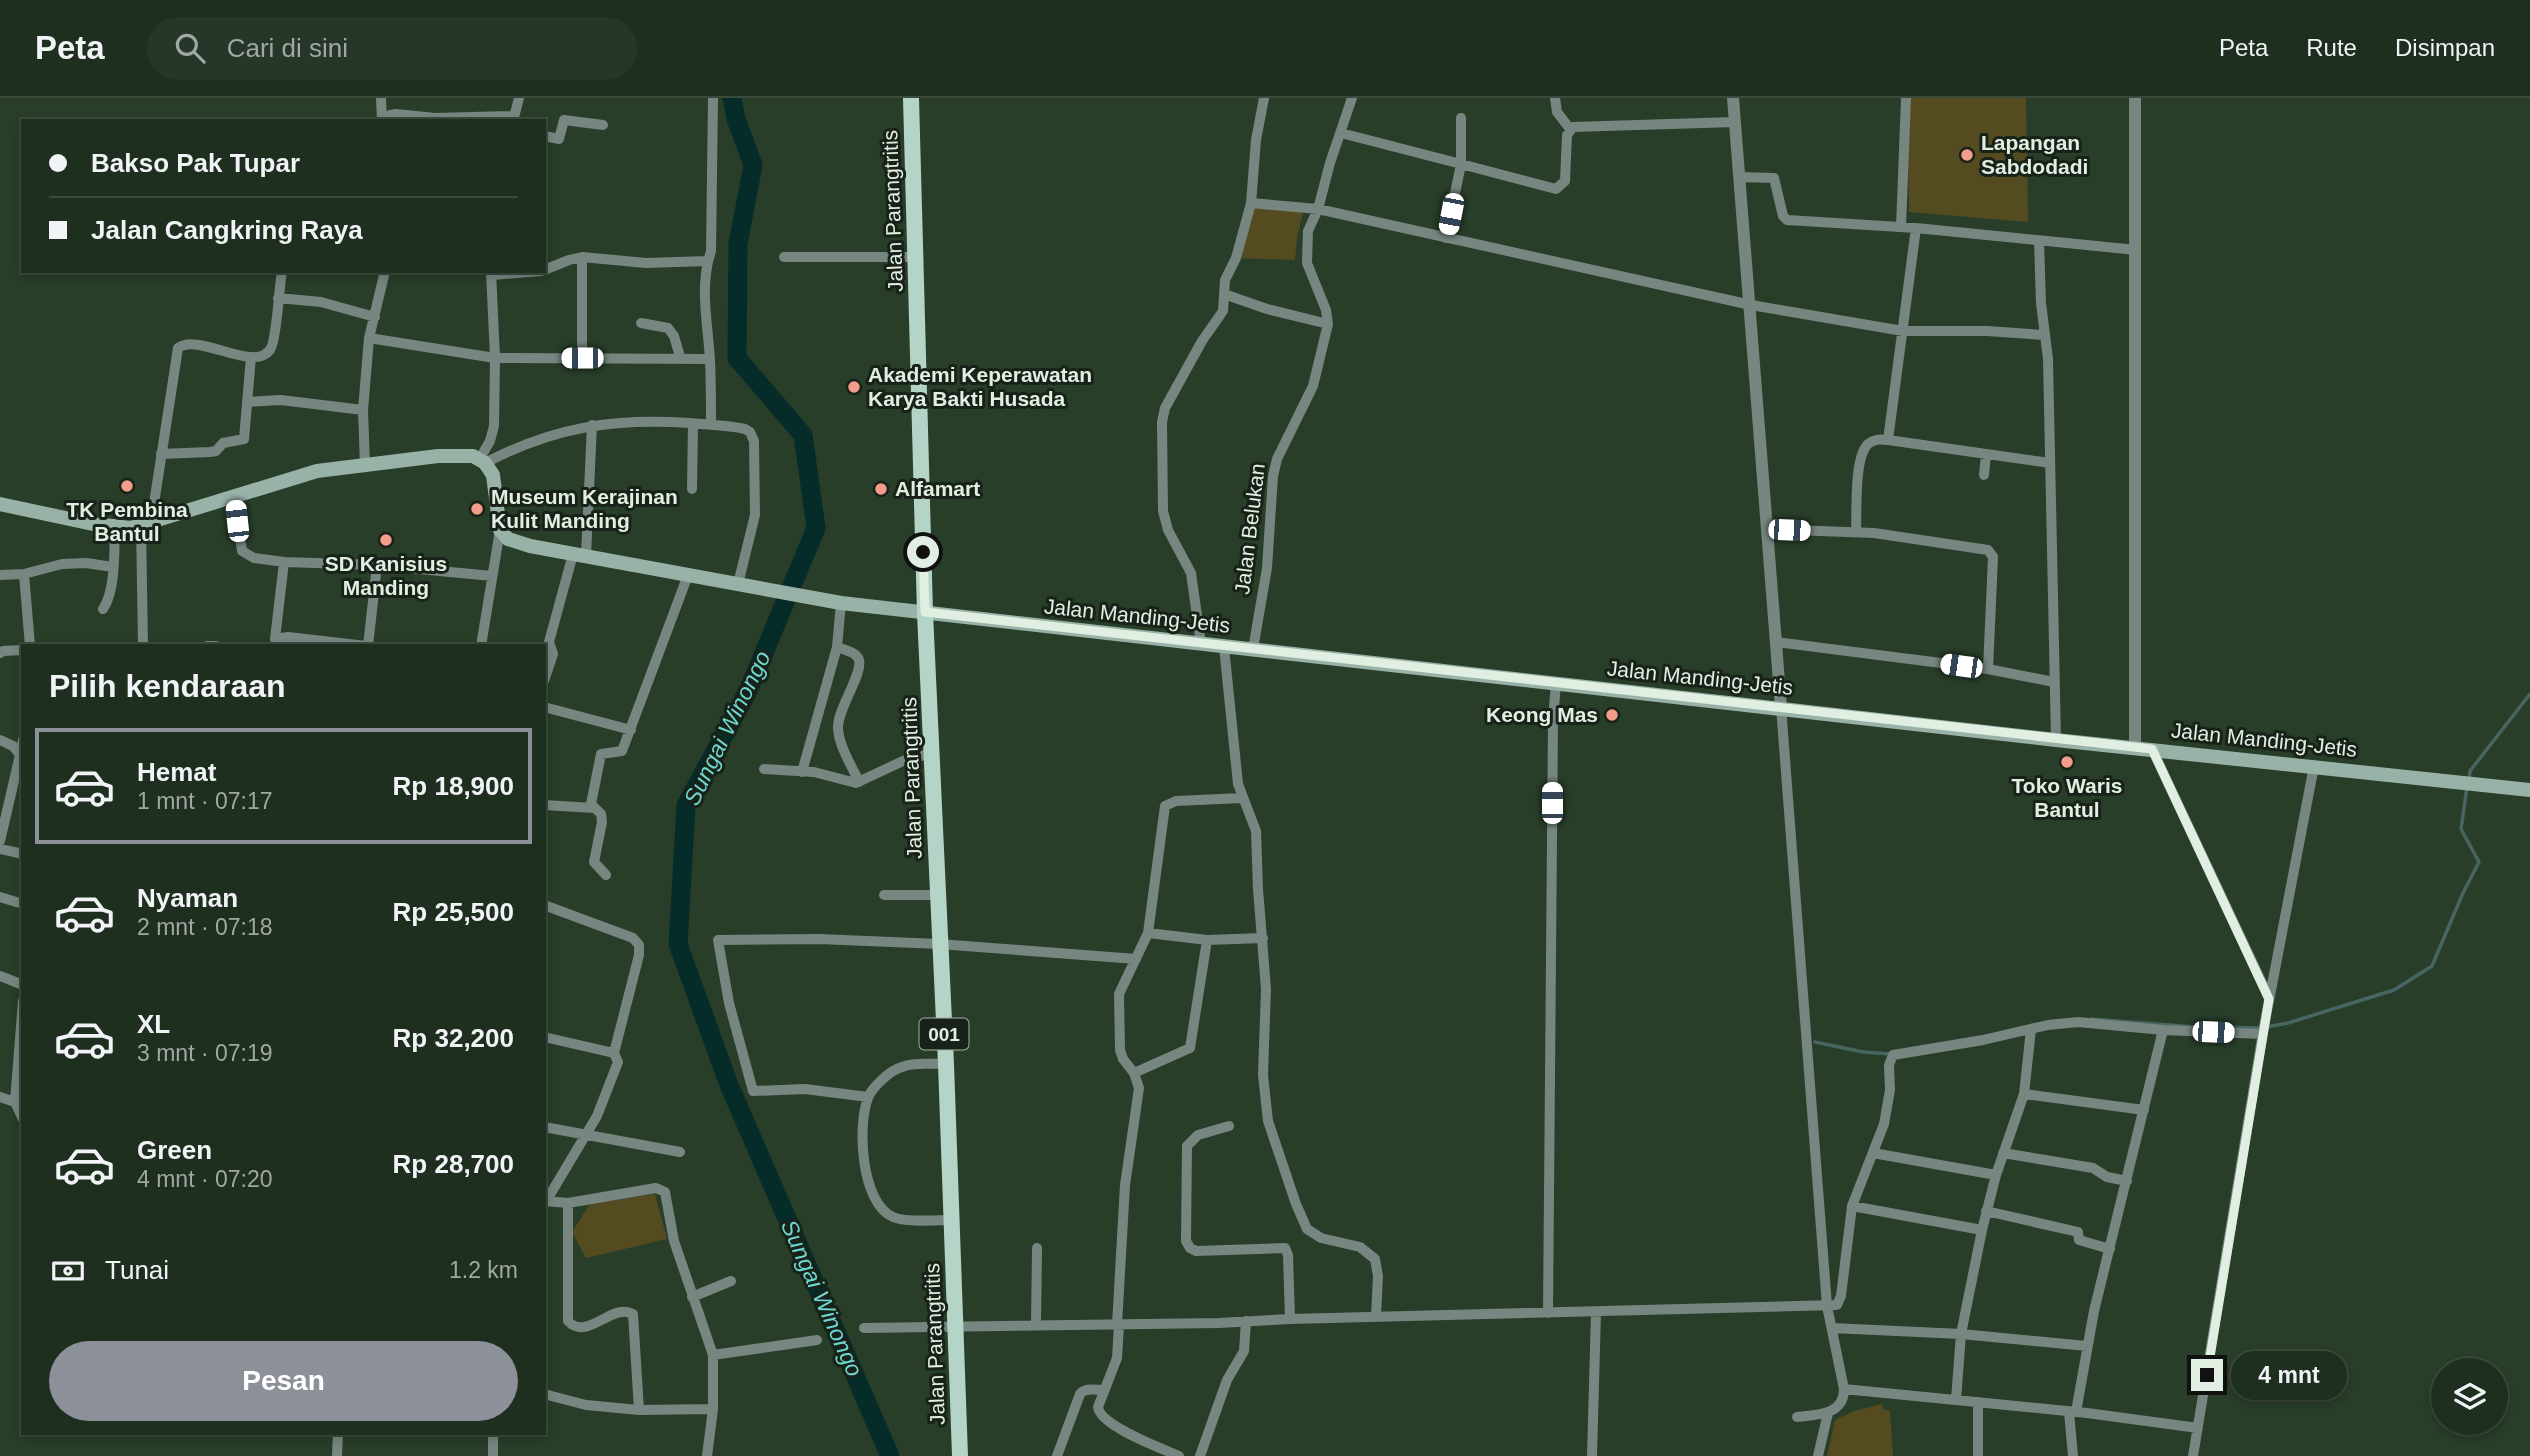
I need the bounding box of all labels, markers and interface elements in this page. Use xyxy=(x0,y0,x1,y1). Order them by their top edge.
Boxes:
search box xyxy=(147,17,637,80)
text: Peta xyxy=(35,29,105,66)
icon: search xyxy=(171,29,209,67)
text: Cari di sini xyxy=(227,33,348,63)
text: Peta xyxy=(2219,34,2268,61)
text: Rute xyxy=(2306,34,2357,61)
text: Disimpan xyxy=(2395,34,2495,61)
street label: Jalan Parangtritis xyxy=(878,130,907,292)
place label: Lapangan Sabdodadi xyxy=(1981,131,2088,178)
marker: Lapangan Sabdodadi xyxy=(1959,147,1975,163)
text: Bakso Pak Tupar xyxy=(91,148,300,178)
car xyxy=(1437,191,1466,237)
text: Jalan Cangkring Raya xyxy=(91,215,363,245)
car xyxy=(562,348,604,369)
place label: Akademi Keperawatan Karya Bakti Husada xyxy=(868,363,1092,410)
marker: Akademi Keperawatan Karya Bakti Husada xyxy=(846,379,862,395)
street label: Jalan Belukan xyxy=(1230,462,1269,596)
place label: Alfamart xyxy=(895,477,980,500)
marker: TK Pembina Bantul xyxy=(119,478,135,494)
marker: Alfamart xyxy=(873,481,889,497)
place label: Museum Kerajinan Kulit Manding xyxy=(491,485,678,532)
place label: TK Pembina Bantul xyxy=(66,498,188,545)
car xyxy=(225,499,250,543)
marker: Museum Kerajinan Kulit Manding xyxy=(469,501,485,517)
car xyxy=(1768,519,1811,541)
marker: SD Kanisius Manding xyxy=(378,532,394,548)
route start xyxy=(907,536,939,568)
place label: SD Kanisius Manding xyxy=(325,552,447,599)
street label: Jalan Manding-Jetis xyxy=(1043,594,1231,637)
water label: Sungai Winongo xyxy=(678,646,776,809)
car xyxy=(1939,653,1984,679)
street label: Jalan Manding-Jetis xyxy=(1606,656,1794,699)
text: Pilih kendaraan xyxy=(49,668,286,704)
street label: Jalan Parangtritis xyxy=(897,697,926,859)
place label: Keong Mas xyxy=(1486,703,1598,726)
marker: Keong Mas xyxy=(1604,707,1620,723)
street label: Jalan Manding-Jetis xyxy=(2170,718,2358,761)
marker: Toko Waris Bantul xyxy=(2059,754,2075,770)
icon: car xyxy=(53,755,116,818)
text: Hemat xyxy=(137,757,216,787)
text: Rp 18,900 xyxy=(393,771,514,801)
place label: Toko Waris Bantul xyxy=(2012,774,2122,821)
car xyxy=(1542,782,1563,824)
text: 1 mnt · 07:17 xyxy=(137,788,273,814)
icon: car xyxy=(53,881,116,944)
text: Nyaman xyxy=(137,883,238,913)
text: Rp 25,500 xyxy=(393,897,514,927)
text: 2 mnt · 07:18 xyxy=(137,914,273,940)
icon: car xyxy=(53,1007,116,1070)
text: XL xyxy=(137,1009,170,1039)
road number: 001 xyxy=(920,1018,968,1050)
car xyxy=(2192,1021,2235,1043)
text: Rp 32,200 xyxy=(393,1023,514,1053)
text: 3 mnt · 07:19 xyxy=(137,1040,273,1066)
icon: car xyxy=(53,1133,116,1196)
text: Green xyxy=(137,1135,212,1165)
text: Rp 28,700 xyxy=(393,1149,514,1179)
text: 4 mnt · 07:20 xyxy=(137,1166,273,1192)
water label: Sungai Winongo xyxy=(776,1216,868,1380)
icon: cash xyxy=(49,1252,87,1290)
text: Tunai xyxy=(105,1255,169,1285)
text: 1.2 km xyxy=(449,1257,518,1283)
street label: Jalan Parangtritis xyxy=(920,1263,949,1425)
button: Pesan xyxy=(49,1341,518,1421)
callout: 4 mnt xyxy=(2232,1350,2347,1400)
map controls xyxy=(2431,1358,2508,1435)
button: layers xyxy=(2431,1358,2508,1435)
route end xyxy=(2191,1359,2223,1391)
text: 4 mnt xyxy=(2258,1362,2320,1388)

